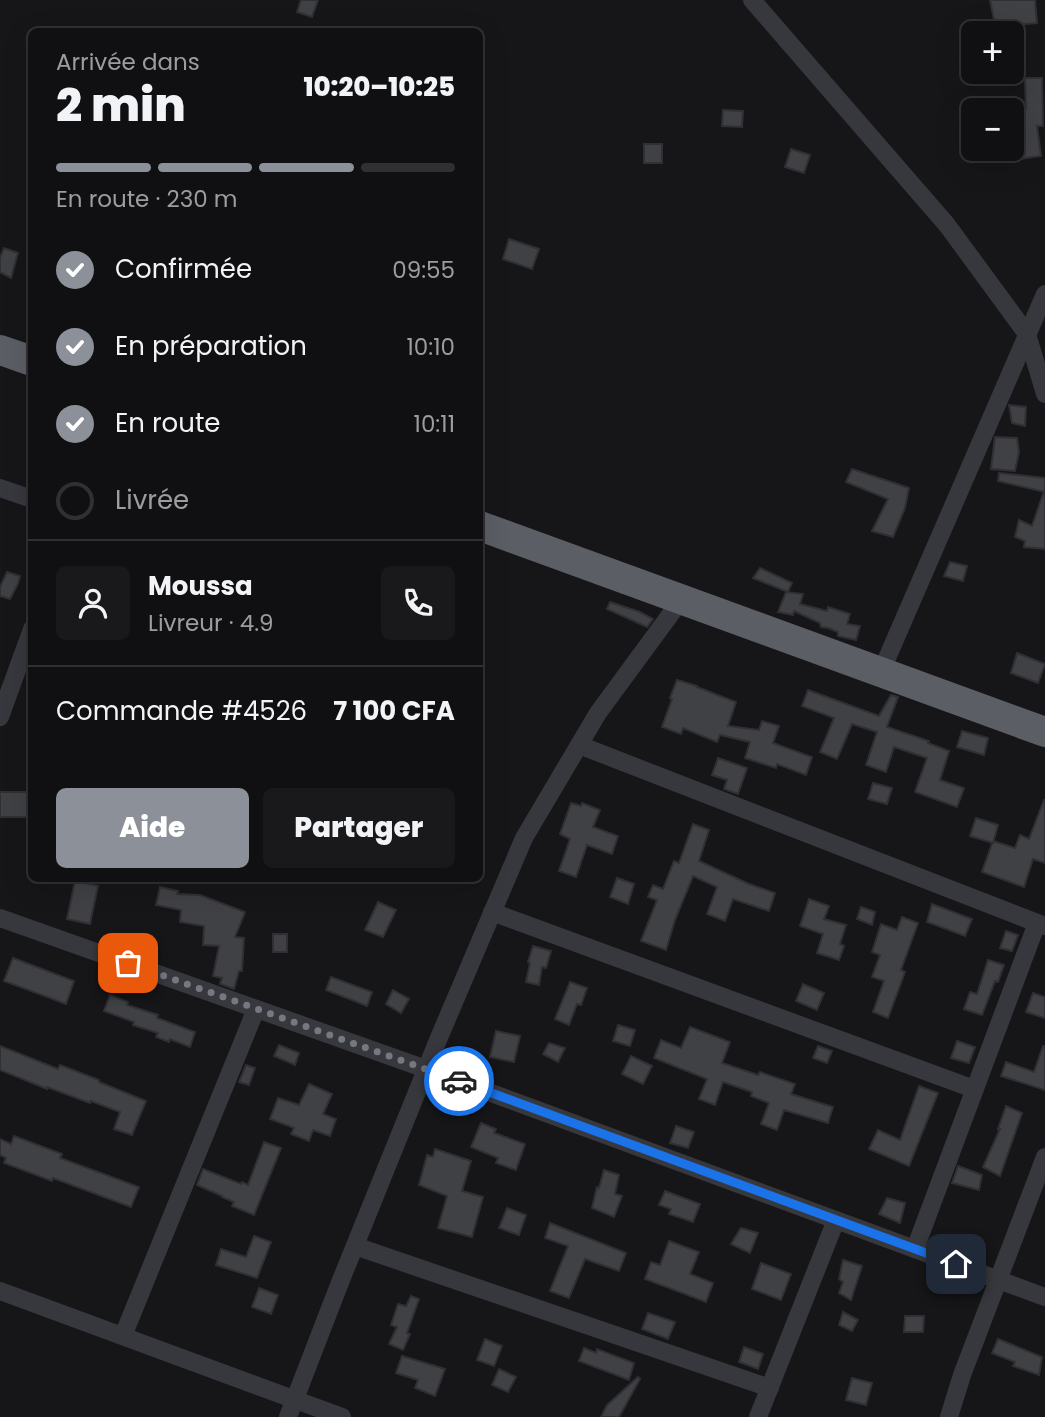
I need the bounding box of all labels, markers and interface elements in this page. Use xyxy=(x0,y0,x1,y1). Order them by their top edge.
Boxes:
map controls xyxy=(961,21,1024,161)
button: + xyxy=(961,21,1024,84)
text: Arrivée dans xyxy=(56,46,200,78)
text: 10:20–10:25 xyxy=(303,69,455,105)
text: 2 min xyxy=(56,73,186,137)
button: − xyxy=(961,98,1024,161)
text: En route · 230 m xyxy=(56,183,238,215)
icon: check xyxy=(56,251,94,289)
text: Confirmée xyxy=(115,251,252,287)
text: 09:55 xyxy=(392,254,455,286)
icon: check xyxy=(56,328,94,366)
text: En préparation xyxy=(115,328,307,364)
text: 10:10 xyxy=(406,331,455,363)
icon: check xyxy=(56,405,94,443)
text: En route xyxy=(115,405,220,441)
text: 10:11 xyxy=(414,408,455,440)
text: Livrée xyxy=(115,482,189,518)
button: person xyxy=(56,566,130,640)
button: phone xyxy=(381,566,455,640)
text: Moussa xyxy=(148,568,253,604)
text: Livreur · 4.9 xyxy=(148,607,274,639)
text: Commande #4526 xyxy=(56,693,307,729)
text: 7 100 CFA xyxy=(333,693,455,729)
button: Aide xyxy=(56,788,249,868)
button: Partager xyxy=(263,788,455,868)
pin xyxy=(98,933,158,993)
icon: bag xyxy=(109,944,147,982)
courier xyxy=(424,1046,494,1116)
icon: car xyxy=(440,1062,478,1100)
pin xyxy=(926,1234,986,1294)
icon: home xyxy=(937,1245,975,1283)

